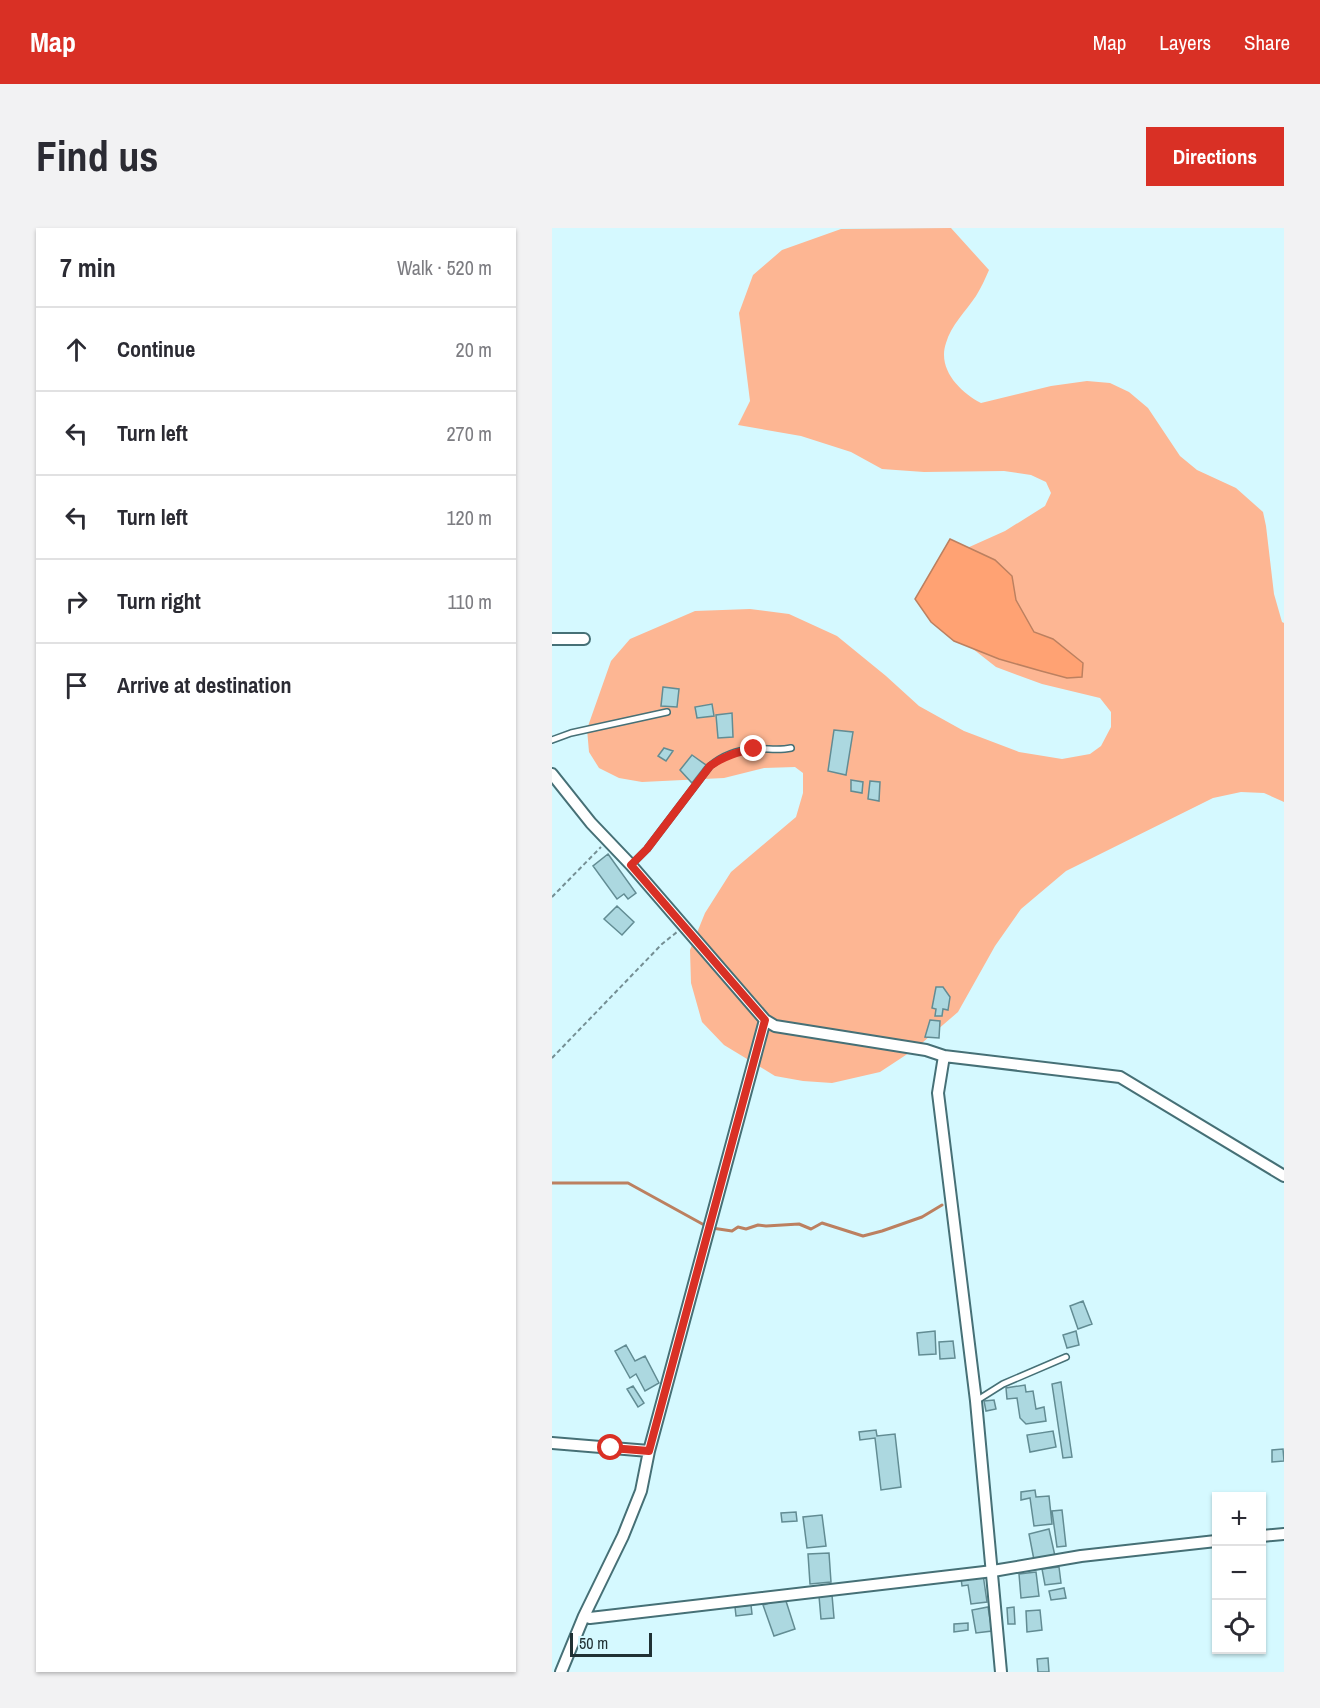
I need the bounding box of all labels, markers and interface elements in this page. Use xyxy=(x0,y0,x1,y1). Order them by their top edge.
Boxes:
text: Map xyxy=(30,23,76,61)
text: Map xyxy=(1093,28,1126,57)
text: Layers xyxy=(1159,28,1211,57)
text: Share xyxy=(1244,28,1290,57)
button: Directions xyxy=(1146,127,1284,186)
text: Find us xyxy=(36,128,158,184)
text: 7 min xyxy=(60,250,116,285)
text: Walk · 520 m xyxy=(397,254,492,281)
icon: ahead xyxy=(60,333,93,366)
text: Continue xyxy=(117,334,195,364)
text: 20 m xyxy=(456,336,492,363)
icon: left xyxy=(60,417,93,450)
text: Turn left xyxy=(117,418,188,448)
text: 270 m xyxy=(446,420,492,447)
icon: left xyxy=(60,501,93,534)
text: Turn left xyxy=(117,502,188,532)
text: 120 m xyxy=(446,504,492,531)
icon: right xyxy=(60,585,93,618)
text: Turn right xyxy=(117,586,201,616)
text: 110 m xyxy=(448,588,492,615)
icon: arrive xyxy=(60,669,93,702)
text: Arrive at destination xyxy=(117,670,291,700)
route end xyxy=(740,735,766,761)
route start xyxy=(597,1434,623,1460)
map controls xyxy=(1212,1492,1266,1654)
button: + xyxy=(1212,1492,1266,1546)
button: − xyxy=(1212,1546,1266,1600)
button: locate xyxy=(1212,1600,1266,1654)
scale bar xyxy=(570,1630,652,1658)
text: 50 m xyxy=(579,1632,608,1654)

